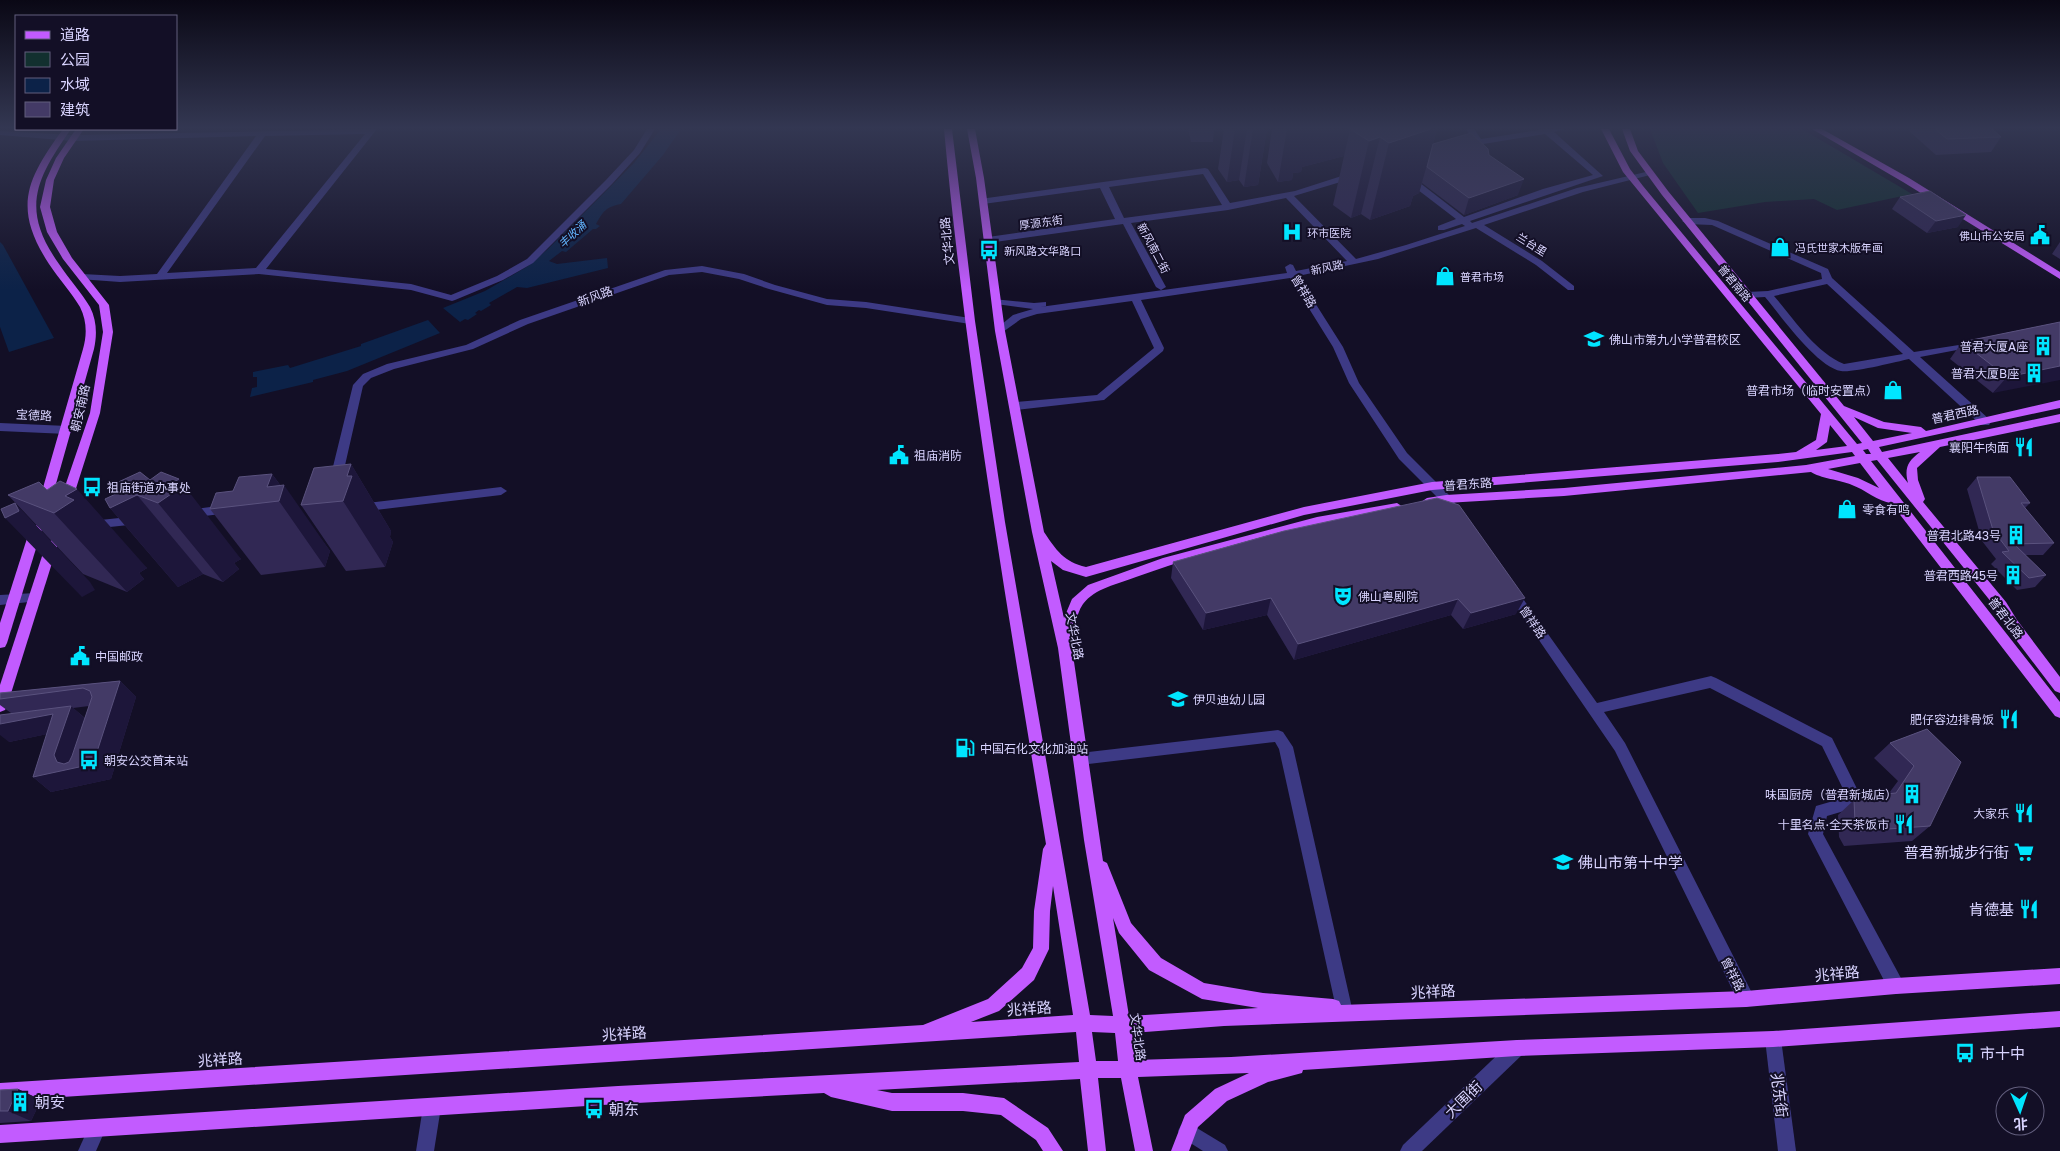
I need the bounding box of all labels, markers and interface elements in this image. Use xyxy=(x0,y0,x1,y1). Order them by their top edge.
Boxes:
legend xyxy=(15,15,178,130)
text: 道路 xyxy=(60,25,90,43)
text: 公园 xyxy=(60,50,90,68)
text: 水域 xyxy=(60,75,90,93)
text: 建筑 xyxy=(60,100,90,118)
street label: 厚源东街 xyxy=(1018,213,1064,231)
street label: 文华北路 xyxy=(937,216,957,266)
water label: 丰收涌 xyxy=(555,217,590,250)
street label: 新风南二街 xyxy=(1135,221,1173,275)
hospital icon: 环市医院 xyxy=(1281,221,1303,243)
public building icon: 佛山市公安局 xyxy=(2029,224,2051,246)
place label: 环市医院 xyxy=(1307,226,1351,239)
place label: 佛山市公安局 xyxy=(1959,229,2025,242)
street label: 兰台里 xyxy=(1515,230,1549,258)
shop icon: 冯氏世家木版年画 xyxy=(1769,236,1791,258)
bus stop icon: 新风路文华路口 xyxy=(978,239,1000,261)
place label: 冯氏世家木版年画 xyxy=(1795,241,1883,254)
place label: 新风路文华路口 xyxy=(1004,244,1081,257)
street label: 新风路 xyxy=(1310,257,1344,277)
street label: 普君南路 xyxy=(1716,262,1754,304)
shop icon: 普君市场 xyxy=(1434,265,1456,287)
place label: 普君市场 xyxy=(1460,270,1504,283)
street label: 曾祥路 xyxy=(1288,272,1320,310)
street label: 新风路 xyxy=(576,283,614,309)
school or university icon: 佛山市第九小学普君校区 xyxy=(1583,328,1605,350)
place label: 佛山市第九小学普君校区 xyxy=(1609,332,1741,347)
building icon: 普君大厦A座 xyxy=(2032,335,2054,357)
place label: 普君大厦A座 xyxy=(1960,339,2028,354)
building icon: 普君大厦B座 xyxy=(2023,362,2045,384)
place label: 普君大厦B座 xyxy=(1951,366,2019,381)
shop icon: 普君市场（临时安置点） xyxy=(1882,379,1904,401)
street label: 朝安南路 xyxy=(67,383,93,433)
place label: 普君市场（临时安置点） xyxy=(1746,383,1878,398)
street label: 普君西路 xyxy=(1930,402,1980,426)
street label: 宝德路 xyxy=(16,407,52,423)
restaurant icon: 襄阳牛肉面 xyxy=(2013,436,2035,458)
place label: 襄阳牛肉面 xyxy=(1949,440,2009,455)
public building icon: 祖庙消防 xyxy=(888,444,910,466)
place label: 祖庙消防 xyxy=(914,448,962,463)
street label: 普君东路 xyxy=(1444,475,1492,493)
bus stop icon: 祖庙街道办事处 xyxy=(81,476,103,498)
place label: 祖庙街道办事处 xyxy=(107,480,191,495)
shop icon: 零食有鸣 xyxy=(1836,498,1858,520)
place label: 零食有鸣 xyxy=(1862,502,1910,517)
building icon: 普君北路43号 xyxy=(2005,524,2027,546)
place label: 普君北路43号 xyxy=(1927,528,2001,543)
building icon: 普君西路45号 xyxy=(2002,564,2024,586)
place label: 普君西路45号 xyxy=(1924,568,1998,583)
theatre icon: 佛山粤剧院 xyxy=(1332,585,1354,607)
place label: 佛山粤剧院 xyxy=(1358,589,1418,604)
street label: 普君北路 xyxy=(1985,594,2027,642)
street label: 曾祥路 xyxy=(1517,603,1549,641)
street label: 文华北路 xyxy=(1063,611,1087,661)
public building icon: 中国邮政 xyxy=(69,645,91,667)
place label: 中国邮政 xyxy=(95,649,143,664)
school or university icon: 伊贝迪幼儿园 xyxy=(1167,688,1189,710)
place label: 伊贝迪幼儿园 xyxy=(1193,692,1265,707)
restaurant icon: 肥仔容边排骨饭 xyxy=(1998,708,2020,730)
place label: 肥仔容边排骨饭 xyxy=(1910,712,1994,727)
fuel station icon: 中国石化文化加油站 xyxy=(954,737,976,759)
place label: 中国石化文化加油站 xyxy=(980,741,1088,756)
bus stop icon: 朝安公交首末站 xyxy=(78,749,100,771)
place label: 朝安公交首末站 xyxy=(104,753,188,768)
building icon: 味国厨房（普君新城店） xyxy=(1901,783,1923,805)
place label: 味国厨房（普君新城店） xyxy=(1765,787,1897,802)
restaurant icon: 大家乐 xyxy=(2013,802,2035,824)
place label: 大家乐 xyxy=(1973,806,2009,821)
restaurant icon: 十里名点·全天茶饭市 xyxy=(1893,813,1915,835)
place label: 十里名点·全天茶饭市 xyxy=(1777,817,1889,832)
supermarket icon: 普君新城步行街 xyxy=(2013,841,2035,863)
place label: 普君新城步行街 xyxy=(1904,843,2009,861)
school or university icon: 佛山市第十中学 xyxy=(1552,851,1574,873)
place label: 佛山市第十中学 xyxy=(1578,853,1683,871)
restaurant icon: 肯德基 xyxy=(2018,898,2040,920)
place label: 肯德基 xyxy=(1969,900,2014,918)
street label: 曾祥路 xyxy=(1718,955,1748,993)
street label: 兆祥路 xyxy=(1814,962,1860,984)
street label: 兆祥路 xyxy=(1410,981,1456,1001)
street label: 兆祥路 xyxy=(1006,997,1052,1019)
street label: 文华北路 xyxy=(1127,1012,1149,1062)
street label: 兆祥路 xyxy=(601,1022,647,1044)
bus stop icon: 市十中 xyxy=(1954,1042,1976,1064)
place label: 市十中 xyxy=(1980,1044,2025,1062)
street label: 兆祥路 xyxy=(197,1048,243,1070)
street label: 兆东街 xyxy=(1768,1072,1792,1118)
street label: 大围街 xyxy=(1441,1077,1485,1121)
north arrow xyxy=(1995,1086,2045,1136)
building icon: 朝安 xyxy=(9,1091,31,1113)
place label: 朝安 xyxy=(35,1093,65,1111)
bus stop icon: 朝东 xyxy=(583,1098,605,1120)
place label: 朝东 xyxy=(609,1100,639,1118)
text: 北 xyxy=(2013,1116,2028,1133)

